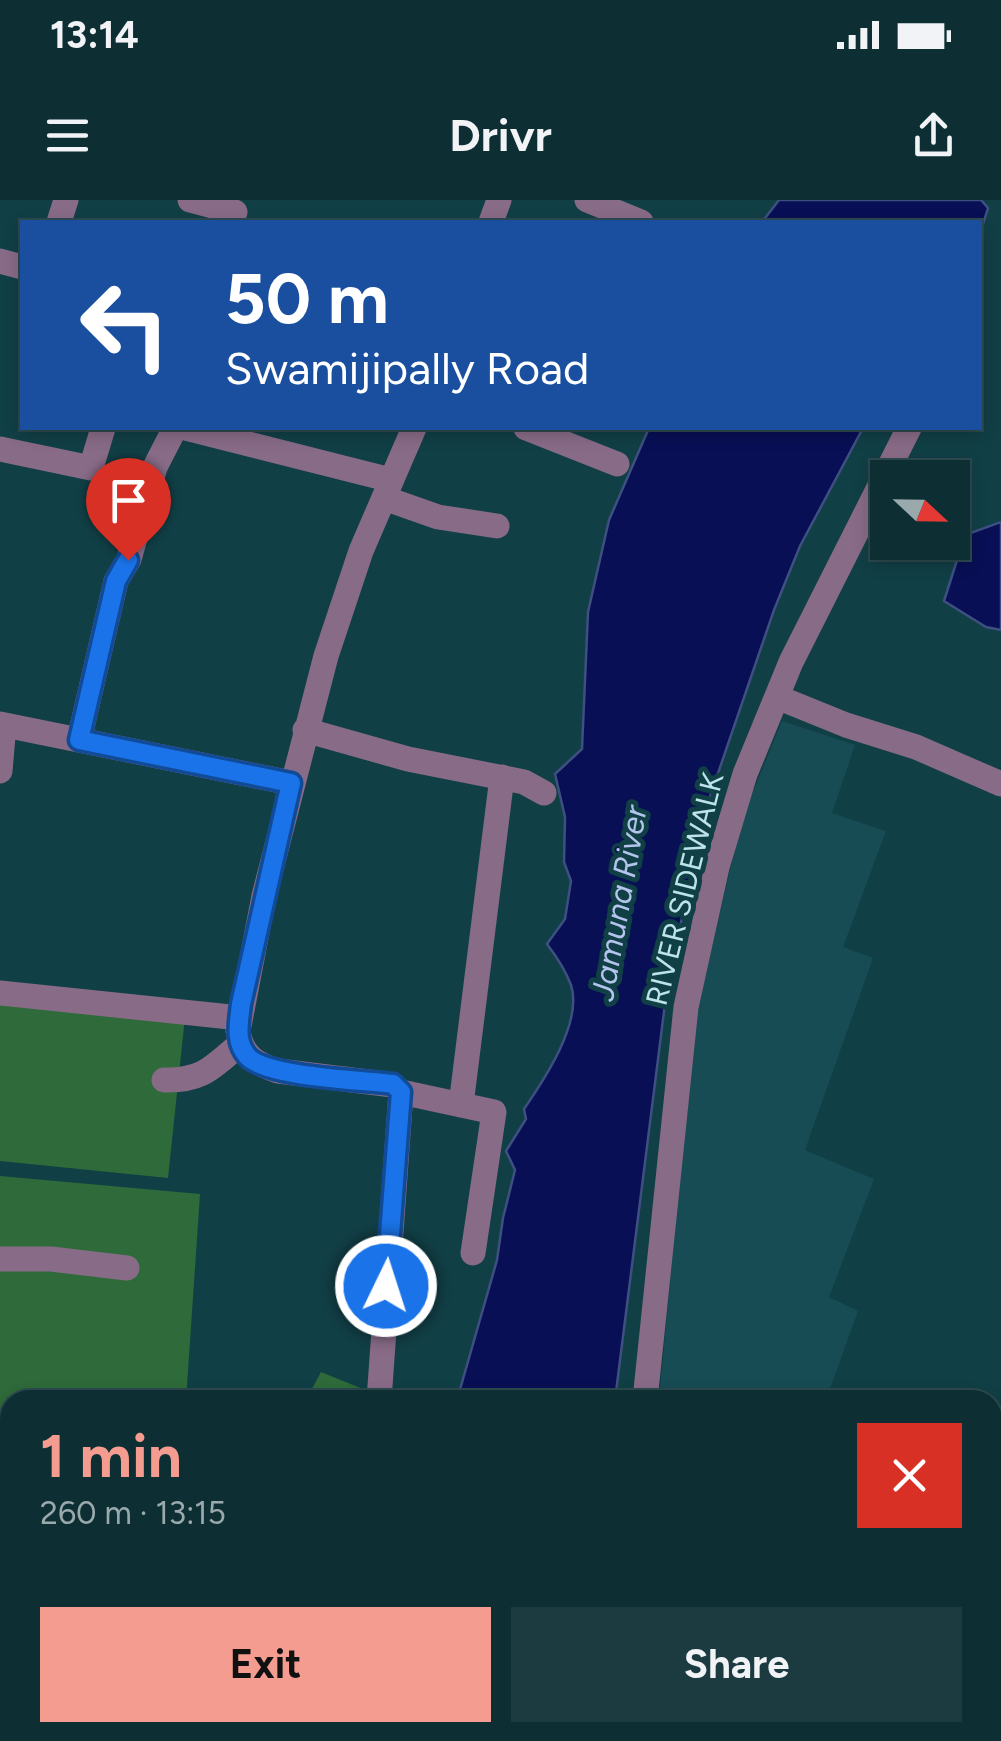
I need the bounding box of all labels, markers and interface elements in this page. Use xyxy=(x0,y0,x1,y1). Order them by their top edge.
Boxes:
text: 13:14 xyxy=(50,12,139,58)
icon: menu xyxy=(40,108,95,163)
text: Drivr xyxy=(449,108,552,162)
icon: share xyxy=(906,108,961,163)
text: 50 m xyxy=(225,256,389,341)
icon: left xyxy=(60,260,190,390)
text: Swamijipally Road xyxy=(225,341,589,395)
pin xyxy=(86,458,171,561)
north arrow xyxy=(870,460,970,560)
map controls xyxy=(870,460,970,560)
icon: arrive xyxy=(101,473,156,528)
street label: RIVER SIDEWALK xyxy=(638,768,731,1009)
water label: Jamuna River xyxy=(583,802,655,1004)
position arrow xyxy=(334,1234,438,1338)
text: 1 min xyxy=(40,1420,182,1492)
button: close xyxy=(857,1423,962,1528)
text: 260 m · 13:15 xyxy=(40,1494,226,1532)
button: Exit xyxy=(40,1607,491,1722)
button: Share xyxy=(511,1607,962,1722)

